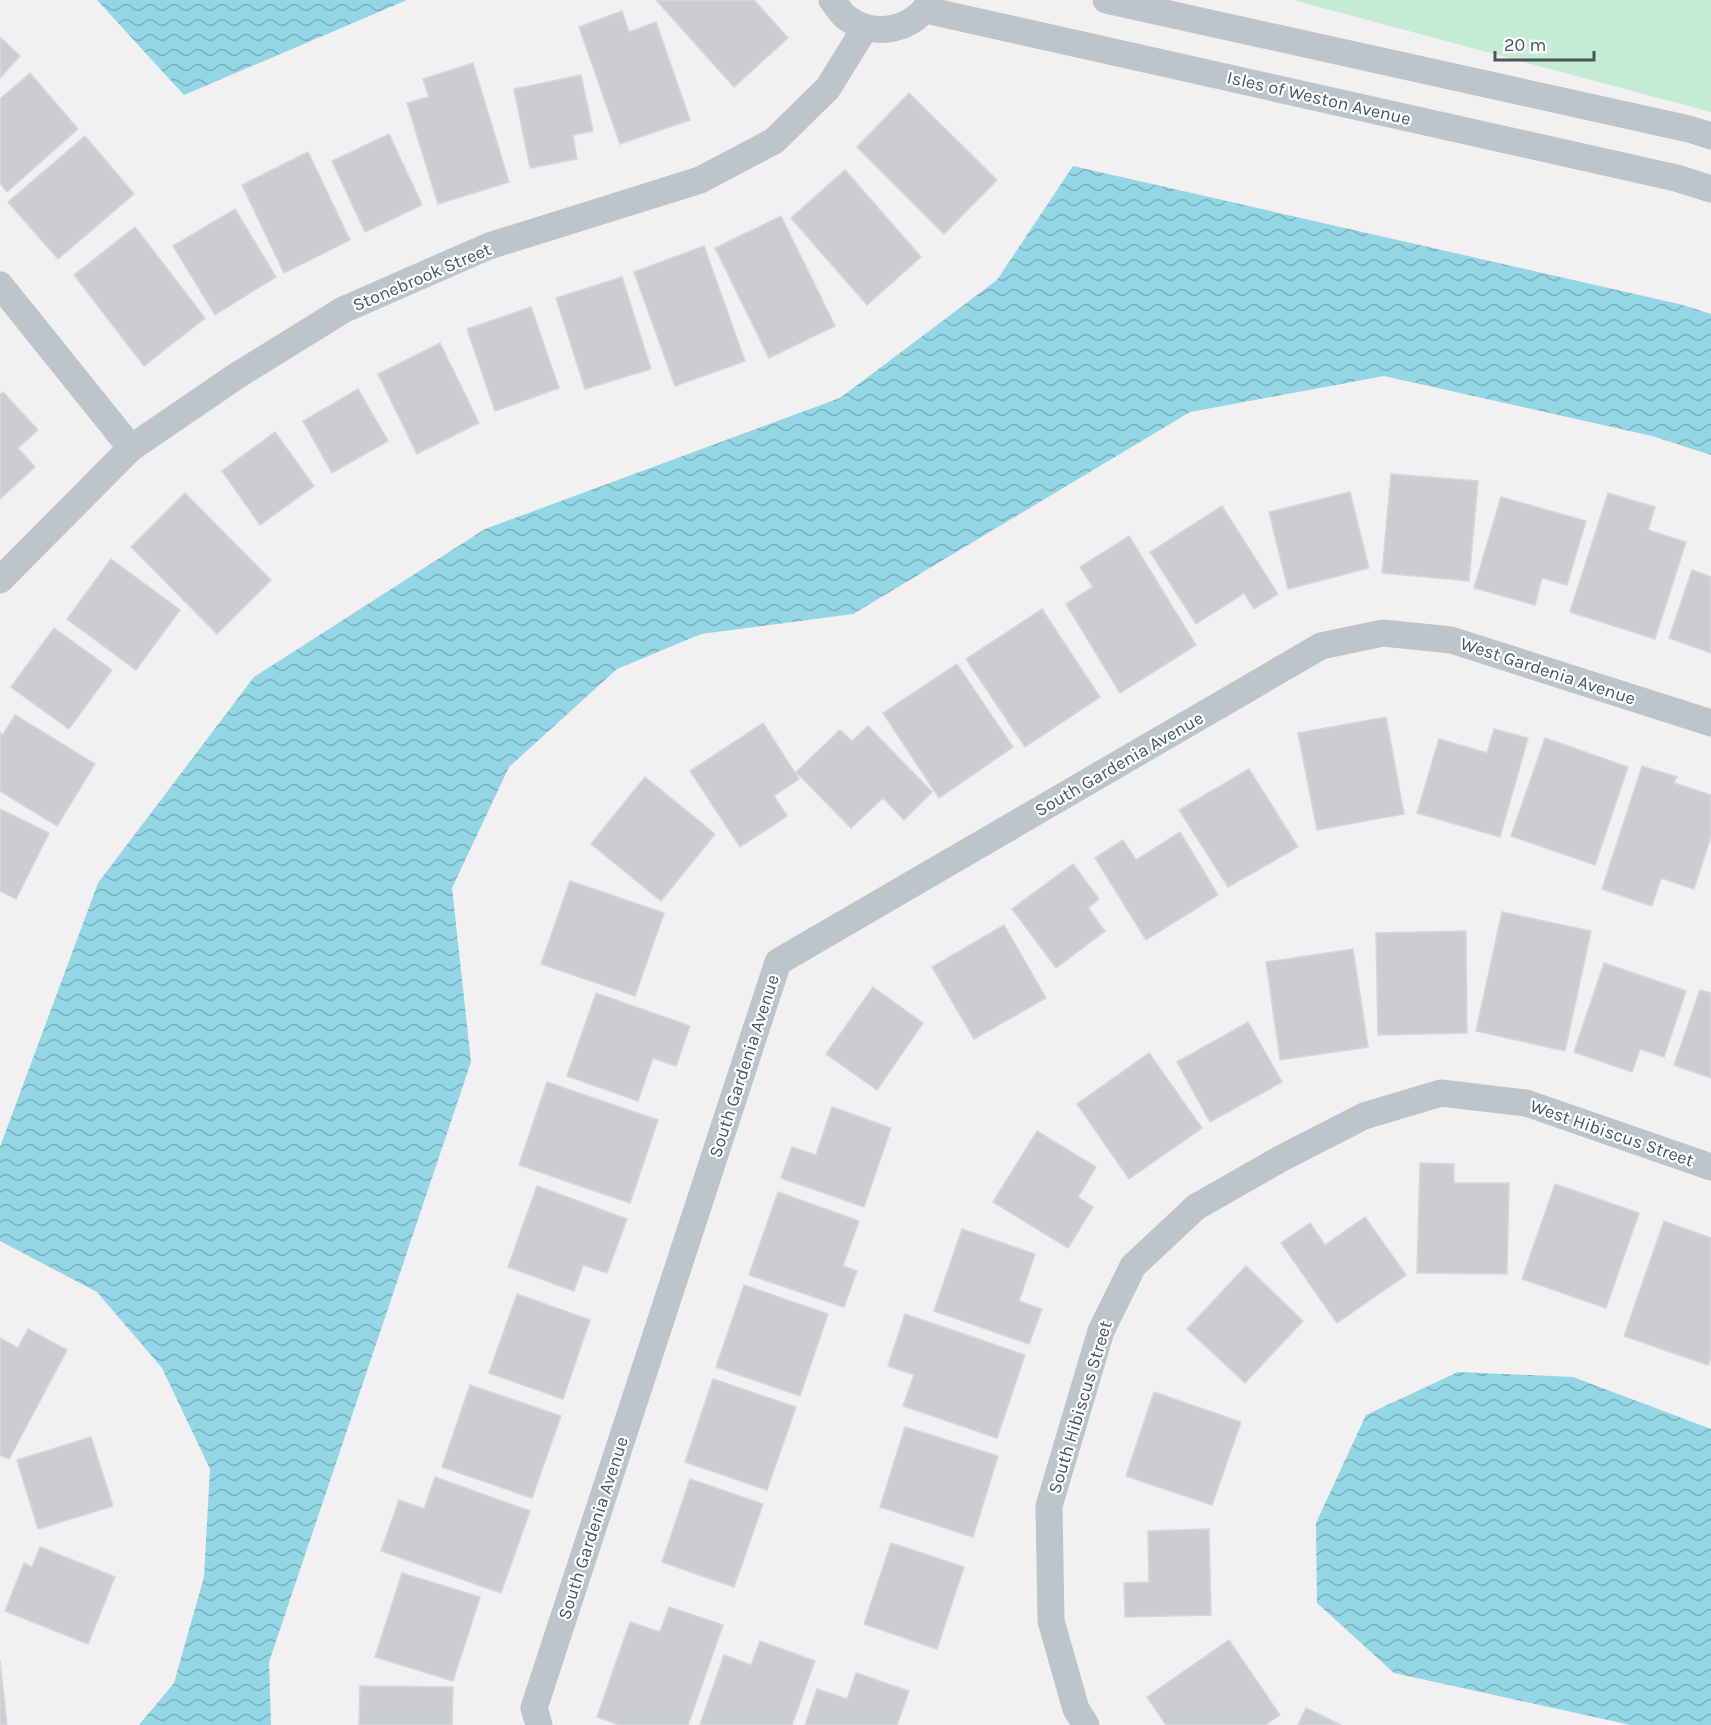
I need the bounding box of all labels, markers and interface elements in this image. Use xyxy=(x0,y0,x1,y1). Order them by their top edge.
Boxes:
scale bar xyxy=(1495,24,1594,62)
text: 20 m xyxy=(1504,34,1546,56)
street label: Isles of Weston Avenue xyxy=(1225,66,1413,130)
street label: Stonebrook Street xyxy=(349,238,495,316)
street label: West Gardenia Avenue xyxy=(1458,632,1638,710)
street label: South Gardenia Avenue xyxy=(1031,707,1207,821)
street label: South Gardenia Avenue xyxy=(704,972,784,1160)
street label: West Hibiscus Street xyxy=(1527,1095,1697,1171)
street label: South Hibiscus Street xyxy=(1043,1318,1117,1496)
street label: South Gardenia Avenue xyxy=(553,1434,633,1622)

